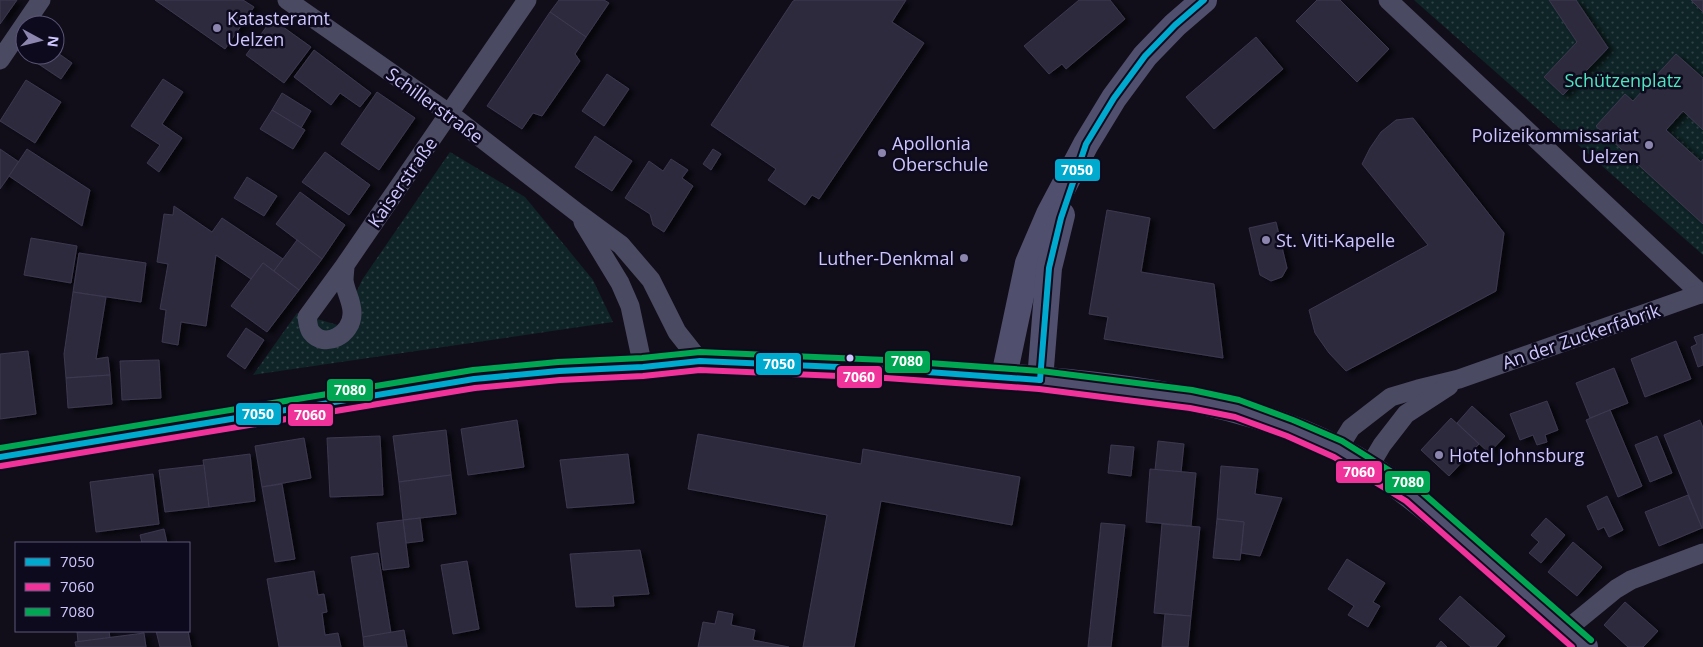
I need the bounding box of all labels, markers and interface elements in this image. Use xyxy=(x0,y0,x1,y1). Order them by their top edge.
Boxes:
place label: Katasteramt Uelzen xyxy=(227,6,330,51)
north arrow xyxy=(15,15,65,65)
marker: Katasteramt Uelzen xyxy=(211,22,223,34)
text: N xyxy=(43,35,64,48)
street label: Schillerstraße xyxy=(382,62,488,148)
park label: Schützenplatz xyxy=(1565,68,1681,92)
place label: Polizeikommissariat Uelzen xyxy=(1472,123,1639,168)
place label: Apollonia Oberschule xyxy=(892,131,988,176)
street label: Kaiserstraße xyxy=(362,132,442,232)
marker: Polizeikommissariat Uelzen xyxy=(1643,139,1655,151)
marker: Apollonia Oberschule xyxy=(876,147,888,159)
line badge: 7050 xyxy=(1054,158,1101,182)
text: 7050 xyxy=(1061,160,1093,179)
place label: St. Viti-Kapelle xyxy=(1276,228,1395,252)
marker: St. Viti-Kapelle xyxy=(1260,234,1272,246)
place label: Luther-Denkmal xyxy=(818,246,954,270)
marker: Luther-Denkmal xyxy=(958,252,970,264)
street label: An der Zuckerfabrik xyxy=(1499,298,1664,374)
line badge: 7080 xyxy=(884,350,931,374)
text: 7080 xyxy=(891,351,923,370)
line badge: 7050 xyxy=(755,352,802,376)
unlabelled marker xyxy=(845,353,855,363)
text: 7050 xyxy=(763,354,795,373)
line badge: 7060 xyxy=(836,365,883,389)
text: 7060 xyxy=(843,367,875,386)
line badge: 7080 xyxy=(326,378,374,402)
text: 7080 xyxy=(334,380,366,399)
line badge: 7050 xyxy=(235,402,282,426)
line badge: 7060 xyxy=(287,403,334,427)
text: 7050 xyxy=(242,404,274,423)
text: 7060 xyxy=(294,405,326,424)
place label: Hotel Johnsburg xyxy=(1449,443,1585,467)
marker: Hotel Johnsburg xyxy=(1433,449,1445,461)
line badge: 7060 xyxy=(1335,460,1383,484)
text: 7060 xyxy=(1343,462,1375,481)
line badge: 7080 xyxy=(1384,470,1431,494)
text: 7080 xyxy=(1392,472,1424,491)
legend xyxy=(15,542,190,632)
text: 7050 xyxy=(60,551,94,571)
text: 7060 xyxy=(60,576,94,596)
text: 7080 xyxy=(60,601,94,621)

